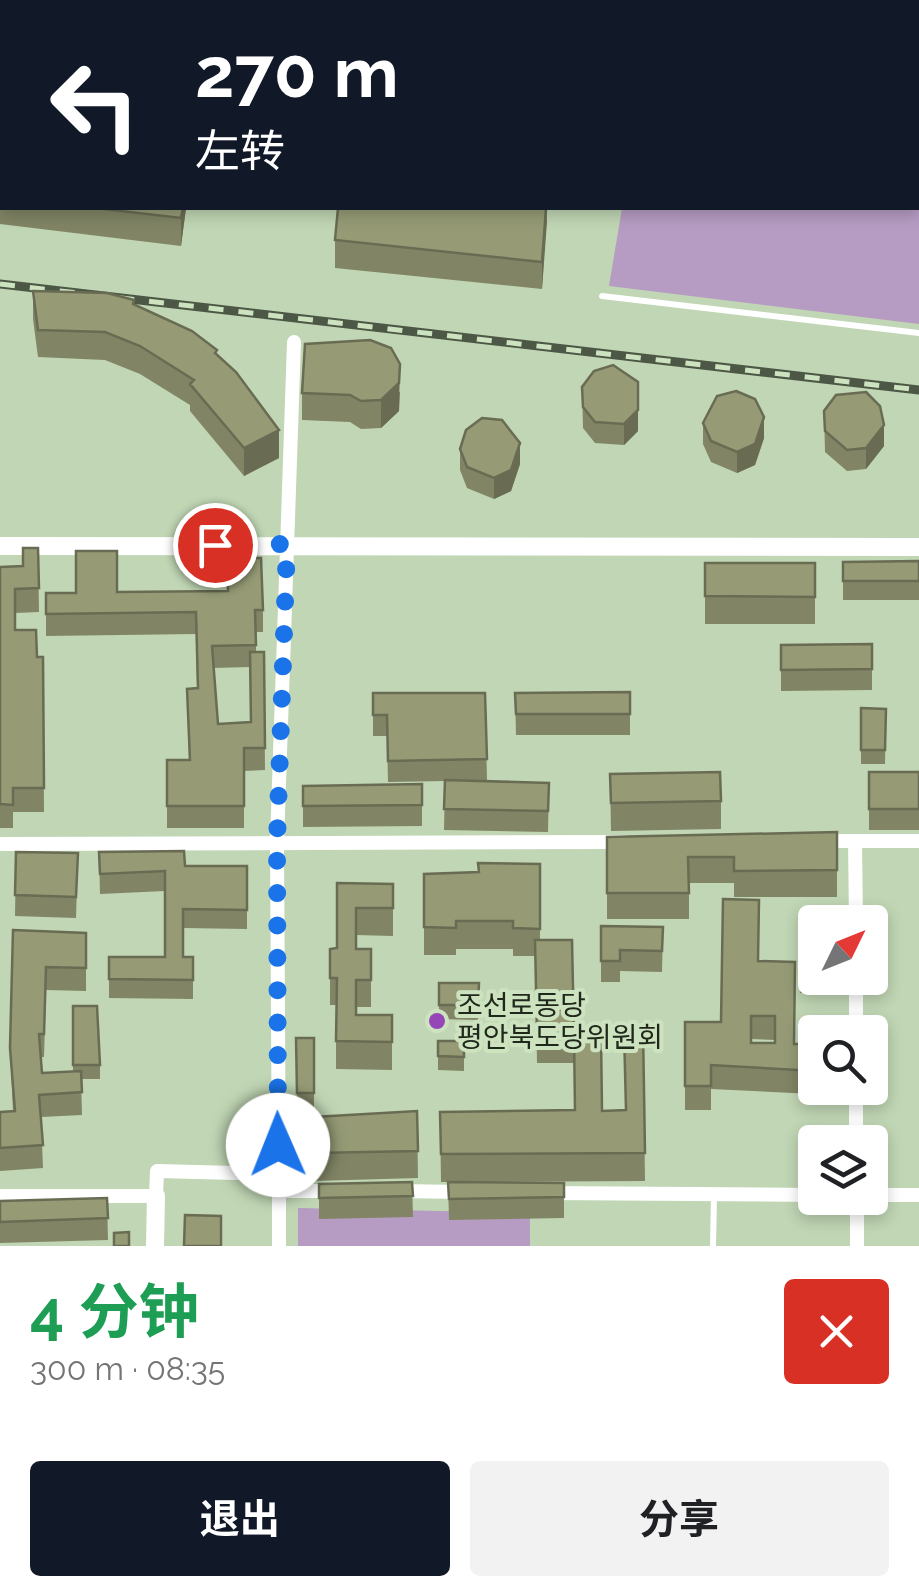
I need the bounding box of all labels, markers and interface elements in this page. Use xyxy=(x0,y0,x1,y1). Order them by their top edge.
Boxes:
text: 270 m xyxy=(195,31,399,113)
icon: left xyxy=(30,40,160,170)
text: 左转 xyxy=(195,125,285,178)
pin xyxy=(173,503,258,588)
icon: arrive xyxy=(188,518,243,573)
north arrow xyxy=(798,905,888,995)
map controls xyxy=(798,905,888,1215)
place label: 조선로동당 평안북도당위원회 xyxy=(457,989,663,1054)
marker: 조선로동당 평안북도당위원회 xyxy=(426,1010,448,1032)
button: search xyxy=(798,1015,888,1105)
position arrow xyxy=(226,1093,330,1197)
button: layers xyxy=(798,1125,888,1215)
text: 4 分钟 xyxy=(30,1277,199,1347)
button: close xyxy=(784,1279,889,1384)
text: 300 m · 08:35 xyxy=(30,1350,225,1387)
button: 退出 xyxy=(30,1461,450,1576)
button: 分享 xyxy=(470,1461,889,1576)

